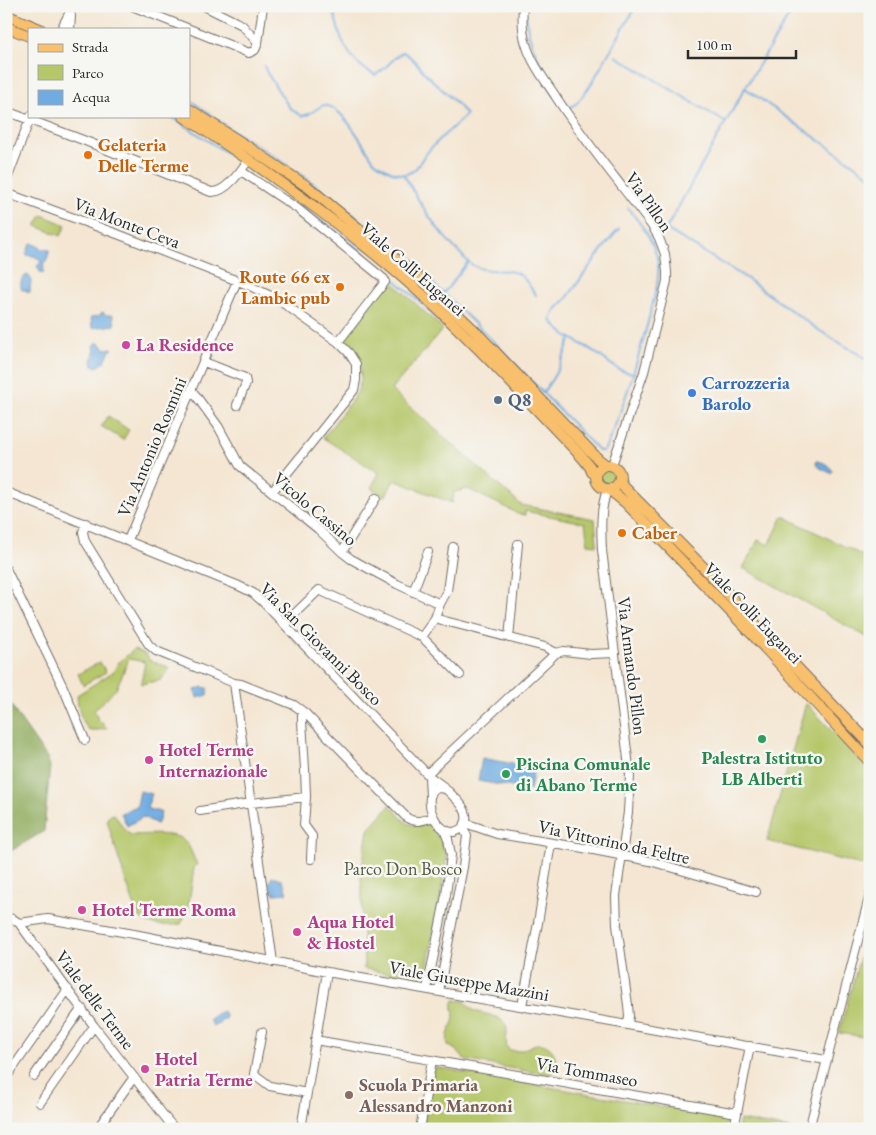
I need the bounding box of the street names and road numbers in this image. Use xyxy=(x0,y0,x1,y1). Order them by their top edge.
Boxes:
street label: Via Pillon xyxy=(620,167,679,237)
street label: Via Monte Ceva xyxy=(71,192,184,254)
street label: Viale Colli Euganei xyxy=(356,217,471,321)
street label: Via Antonio Rosmini xyxy=(112,373,192,520)
street label: Vicolo Cassino xyxy=(268,467,362,551)
street label: Viale Colli Euganei xyxy=(699,557,808,669)
street label: Via San Giovanni Bosco xyxy=(255,577,388,710)
street label: Via Armando Pillon xyxy=(613,596,652,737)
street label: Via Vittorino da Feltre xyxy=(536,814,692,869)
street label: Viale delle Terme xyxy=(51,946,140,1054)
street label: Viale Giuseppe Mazzini xyxy=(387,955,551,1006)
street label: Via Tommaseo xyxy=(534,1051,640,1092)

